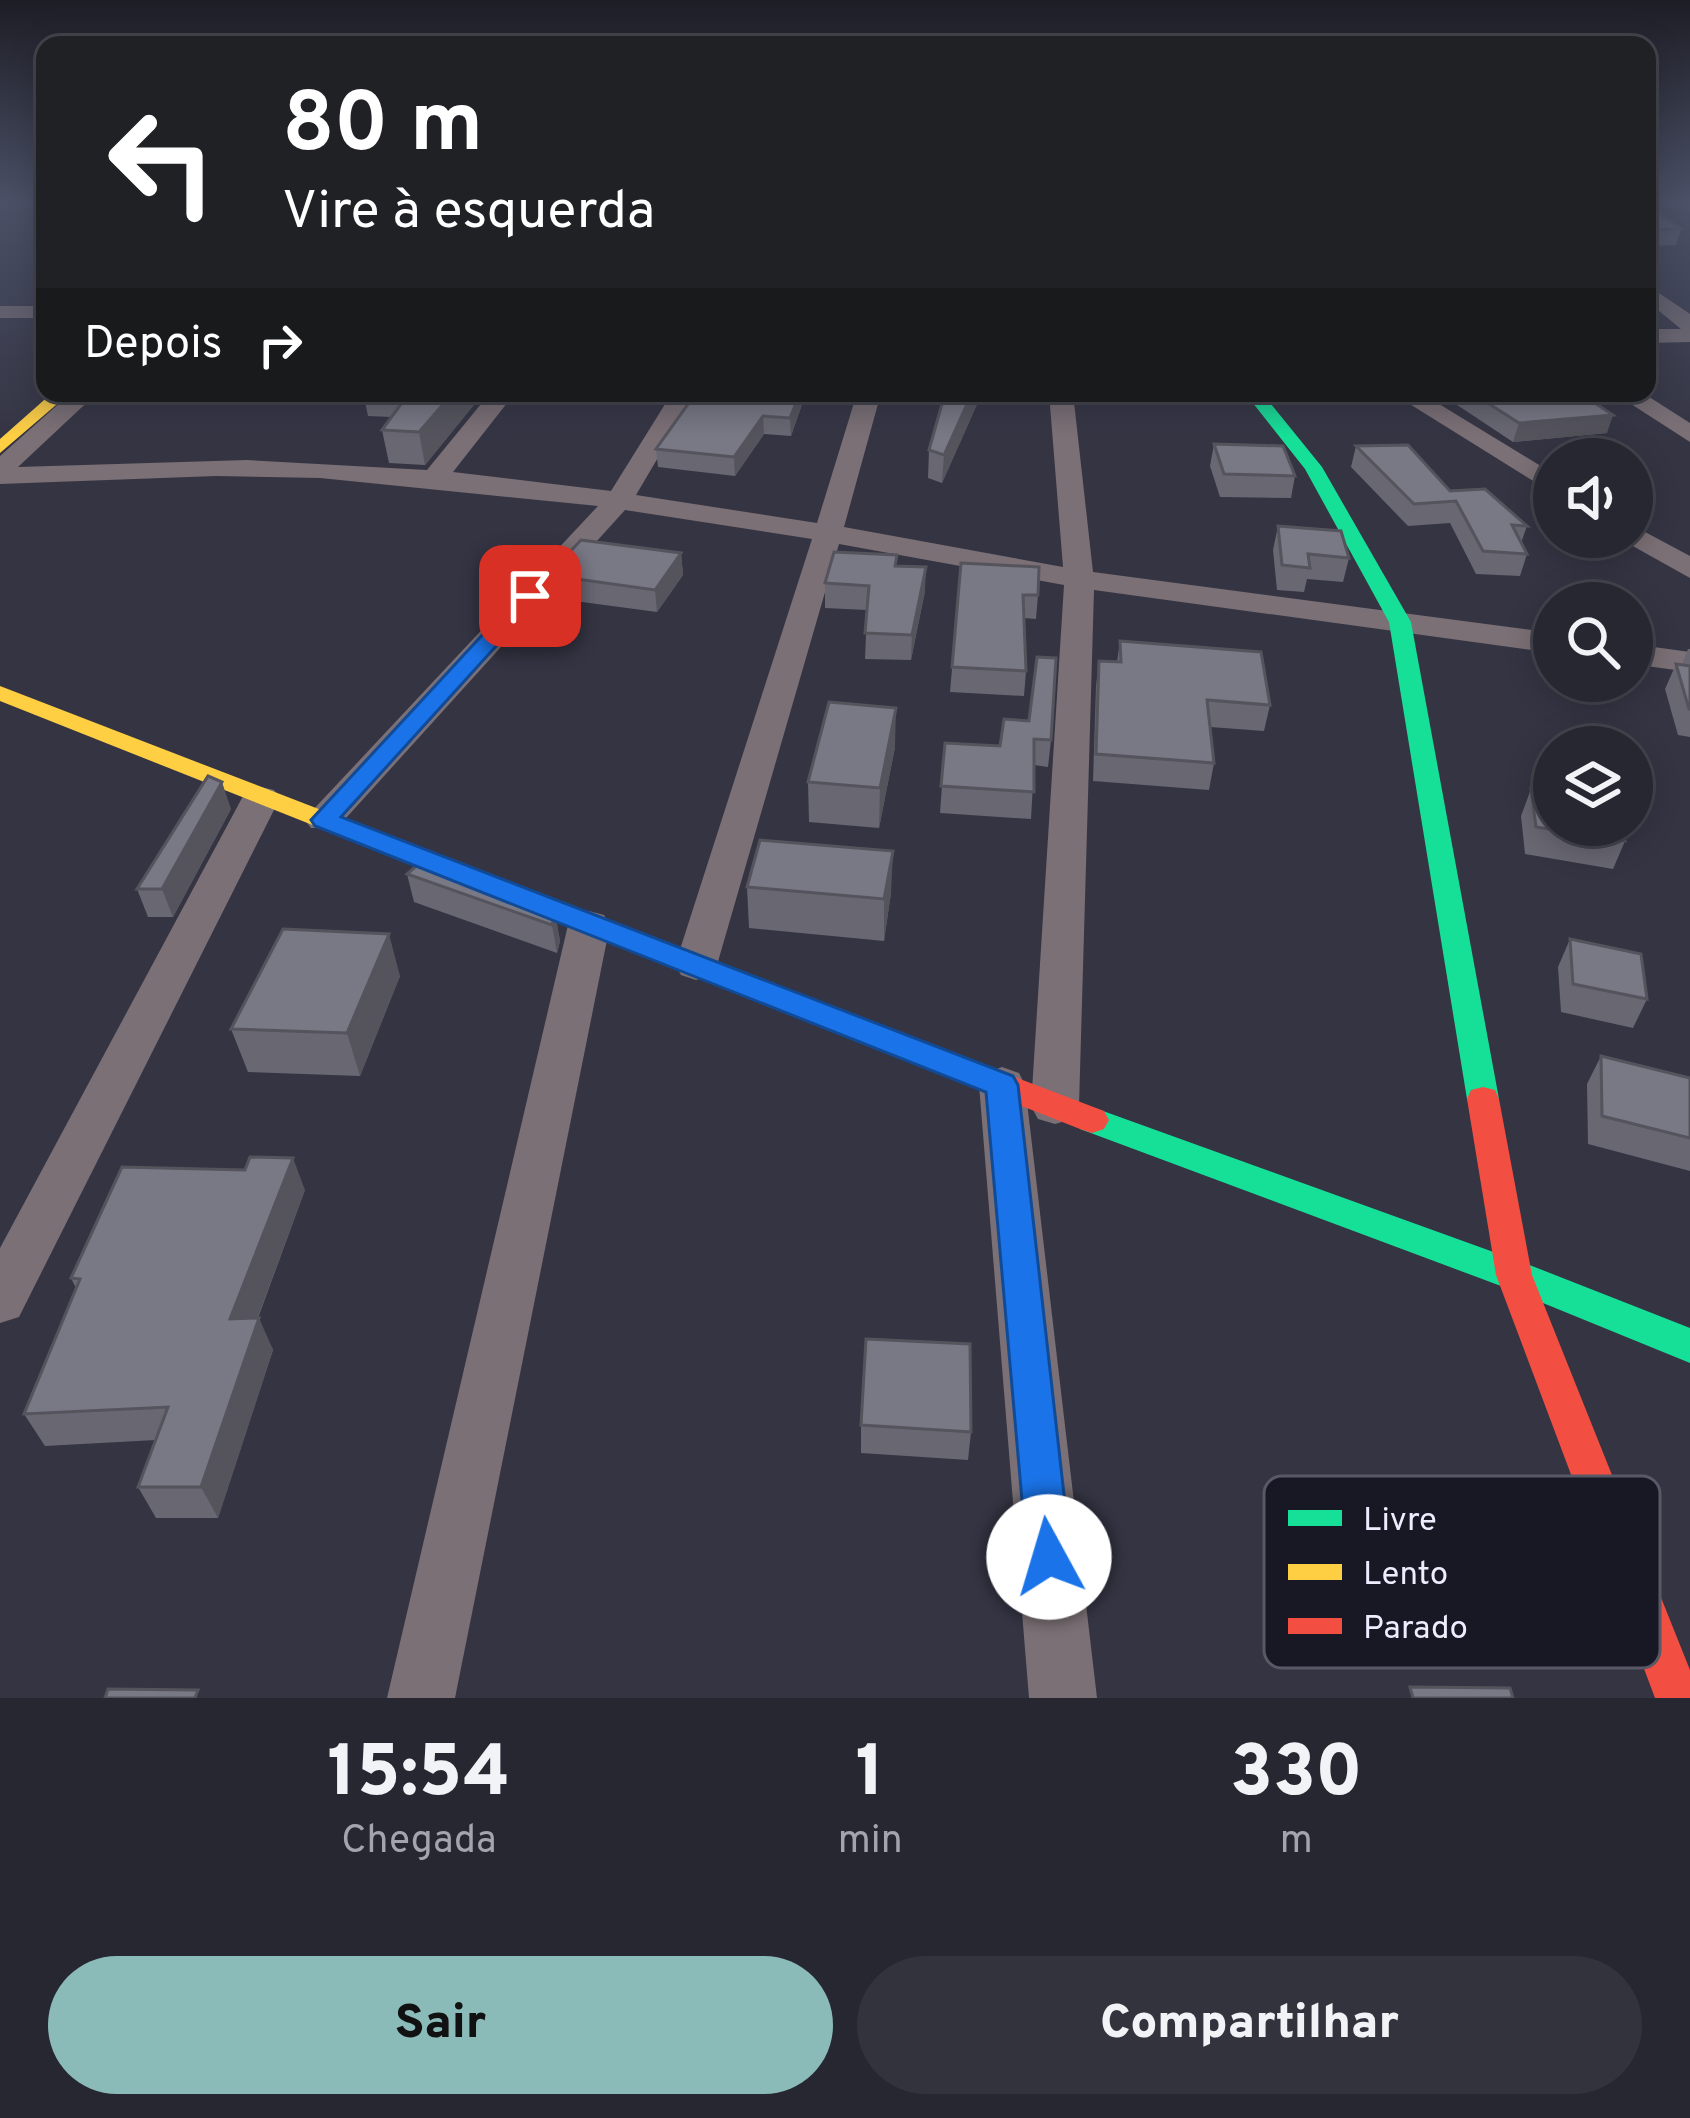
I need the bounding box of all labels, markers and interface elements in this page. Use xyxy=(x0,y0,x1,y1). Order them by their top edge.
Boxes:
text: 80 m xyxy=(282,75,483,181)
icon: left xyxy=(84,84,240,240)
text: Vire à esquerda xyxy=(282,179,655,248)
icon: right xyxy=(247,312,313,378)
text: Depois xyxy=(84,317,223,374)
map controls xyxy=(1533,438,1653,846)
button: sound xyxy=(1533,438,1653,558)
pin xyxy=(479,545,581,647)
icon: arrive xyxy=(497,563,563,629)
button: search xyxy=(1533,582,1653,702)
button: layers xyxy=(1533,726,1653,846)
legend xyxy=(1264,1476,1660,1668)
position arrow xyxy=(986,1494,1112,1620)
text: Livre xyxy=(1363,1501,1437,1543)
text: Lento xyxy=(1363,1555,1448,1597)
text: Parado xyxy=(1363,1609,1468,1651)
text: 15:54 xyxy=(327,1730,510,1822)
text: 1 xyxy=(855,1730,885,1822)
text: 330 xyxy=(1230,1730,1363,1822)
text: Chegada xyxy=(341,1818,496,1867)
text: min xyxy=(838,1818,903,1867)
text: m xyxy=(1280,1818,1313,1867)
button: Sair xyxy=(48,1956,833,2094)
button: Compartilhar xyxy=(857,1956,1642,2094)

